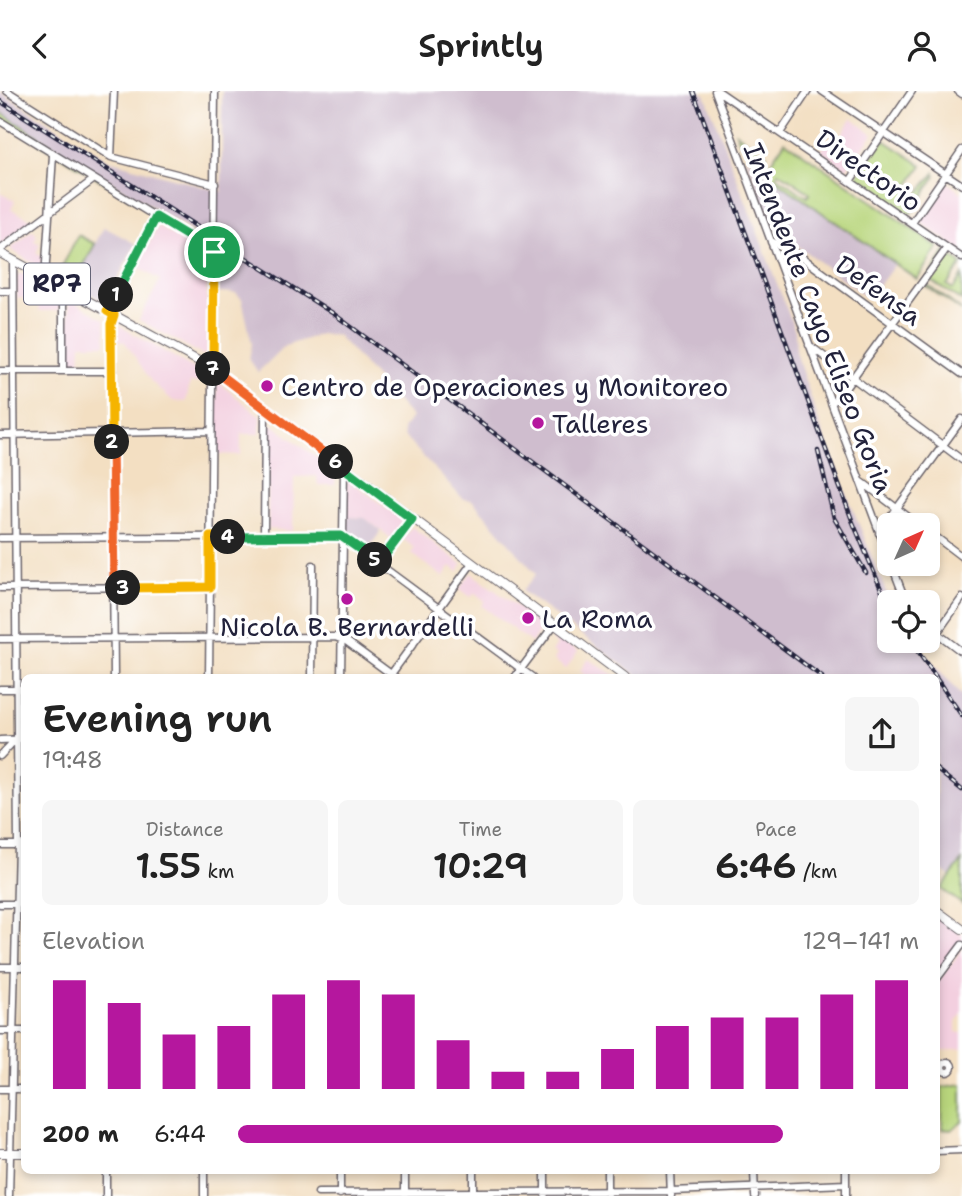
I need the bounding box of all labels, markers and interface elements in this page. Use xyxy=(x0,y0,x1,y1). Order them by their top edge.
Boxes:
text: Sprintly xyxy=(418,24,544,67)
icon: back xyxy=(21,27,59,65)
icon: person xyxy=(903,27,941,65)
street label: Directorio xyxy=(809,121,929,219)
street label: Intendente Cayo Eliseo Goria xyxy=(736,138,902,498)
pin xyxy=(184,222,244,282)
icon: arrive xyxy=(195,233,233,271)
street label: Defensa xyxy=(829,247,929,333)
road number: RP7 xyxy=(24,264,90,305)
pin: 1 xyxy=(99,277,134,313)
text: 1 xyxy=(111,282,120,307)
pin: 7 xyxy=(196,351,230,387)
text: 7 xyxy=(206,356,219,381)
place label: Centro de Operaciones y Monitoreo xyxy=(281,369,728,404)
marker: Centro de Operaciones y Monitoreo xyxy=(259,378,275,394)
place label: Talleres xyxy=(552,406,649,441)
marker: Talleres xyxy=(530,415,546,431)
pin: 2 xyxy=(94,425,130,459)
text: 2 xyxy=(105,429,118,454)
pin: 6 xyxy=(318,445,354,479)
text: 6 xyxy=(329,449,342,474)
north arrow xyxy=(877,513,940,576)
map controls xyxy=(877,513,940,653)
pin: 4 xyxy=(210,519,246,555)
text: 4 xyxy=(221,524,234,549)
pin: 5 xyxy=(358,543,392,577)
text: 5 xyxy=(369,547,380,572)
pin: 3 xyxy=(106,571,140,605)
text: 3 xyxy=(116,575,129,600)
button: locate xyxy=(877,590,940,653)
marker: Nicola B. Bernardelli xyxy=(339,591,355,607)
place label: La Roma xyxy=(542,601,652,636)
place label: Nicola B. Bernardelli xyxy=(220,609,474,644)
marker: La Roma xyxy=(520,610,536,626)
text: Evening run xyxy=(42,693,272,744)
button: share xyxy=(845,697,919,771)
text: 19:48 xyxy=(42,745,103,775)
text: Distance xyxy=(146,817,224,842)
text: Time xyxy=(459,817,502,842)
text: Pace xyxy=(755,817,797,842)
text: 1.55 xyxy=(135,842,201,889)
text: 10:29 xyxy=(433,842,528,889)
text: 6:46 xyxy=(715,842,797,889)
text: km xyxy=(201,859,235,884)
text: /km xyxy=(797,859,837,884)
text: Elevation xyxy=(42,926,145,956)
text: 129–141 m xyxy=(803,926,919,956)
text: 200 m xyxy=(42,1119,119,1149)
text: 6:44 xyxy=(154,1119,206,1149)

